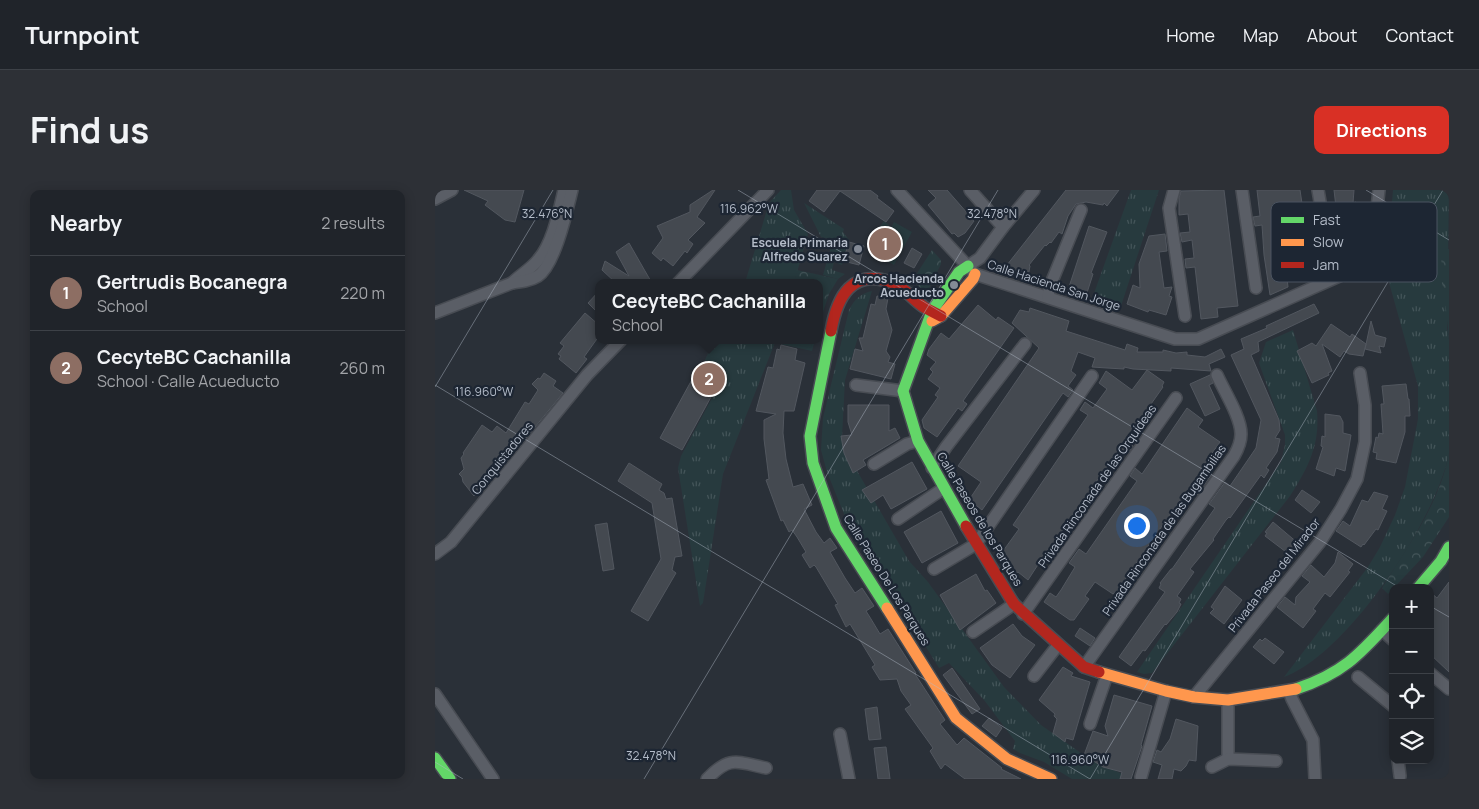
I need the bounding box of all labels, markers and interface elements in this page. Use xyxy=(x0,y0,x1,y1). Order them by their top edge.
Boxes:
text: Turnpoint xyxy=(25,18,140,51)
text: Home xyxy=(1166,23,1215,47)
text: Map xyxy=(1243,23,1279,47)
text: About xyxy=(1307,23,1357,47)
text: Contact xyxy=(1385,23,1454,47)
text: Find us xyxy=(30,106,149,154)
button: Directions xyxy=(1314,106,1449,154)
text: 116.962°W xyxy=(720,200,779,217)
legend xyxy=(1271,202,1437,282)
text: 32.476°N xyxy=(522,205,572,222)
text: 32.478°N xyxy=(967,205,1017,222)
text: Nearby xyxy=(50,209,122,237)
text: Fast xyxy=(1313,210,1341,229)
text: 2 results xyxy=(321,212,385,234)
pin: 1 xyxy=(869,225,901,263)
text: Slow xyxy=(1313,232,1344,251)
place label: Escuela Primaria Alfredo Suarez xyxy=(752,234,848,265)
marker: Escuela Primaria Alfredo Suarez xyxy=(852,243,864,255)
street label: Calle Hacienda San Jorge xyxy=(985,255,1123,315)
text: Jam xyxy=(1313,255,1339,274)
text: Gertrudis Bocanegra xyxy=(97,269,287,295)
place label: Arcos Hacienda Acueducto xyxy=(854,270,944,301)
popup xyxy=(595,279,823,344)
marker: Arcos Hacienda Acueducto xyxy=(948,279,960,291)
text: 1 xyxy=(62,282,70,304)
text: 220 m xyxy=(340,282,385,304)
text: CecyteBC Cachanilla xyxy=(612,288,806,314)
text: School xyxy=(97,295,148,317)
text: School xyxy=(612,314,663,336)
text: CecyteBC Cachanilla xyxy=(97,344,291,370)
text: 2 xyxy=(61,357,71,379)
text: 260 m xyxy=(339,357,385,379)
pin: 2 xyxy=(693,360,725,398)
text: School · Calle Acueducto xyxy=(97,370,280,392)
text: 116.960°W xyxy=(455,383,514,400)
street label: Privada Rinconada de las Orquídeas xyxy=(1034,401,1160,571)
street label: Conquistadores xyxy=(467,418,537,498)
street label: Privada Rinconada de las Bugambilias xyxy=(1098,441,1230,619)
street label: Calle Paseos de los Parques xyxy=(933,449,1027,589)
street label: Calle Paseo De Los Parques xyxy=(840,511,934,649)
your location xyxy=(1124,513,1150,539)
street label: Privada Paseo del Mirador xyxy=(1224,514,1324,636)
map controls xyxy=(1389,584,1434,764)
button: + xyxy=(1389,584,1434,629)
button: − xyxy=(1389,629,1434,674)
button: locate xyxy=(1389,674,1434,719)
button: layers xyxy=(1389,719,1434,764)
text: 32.478°N xyxy=(626,747,676,764)
text: 116.960°W xyxy=(1051,751,1110,768)

